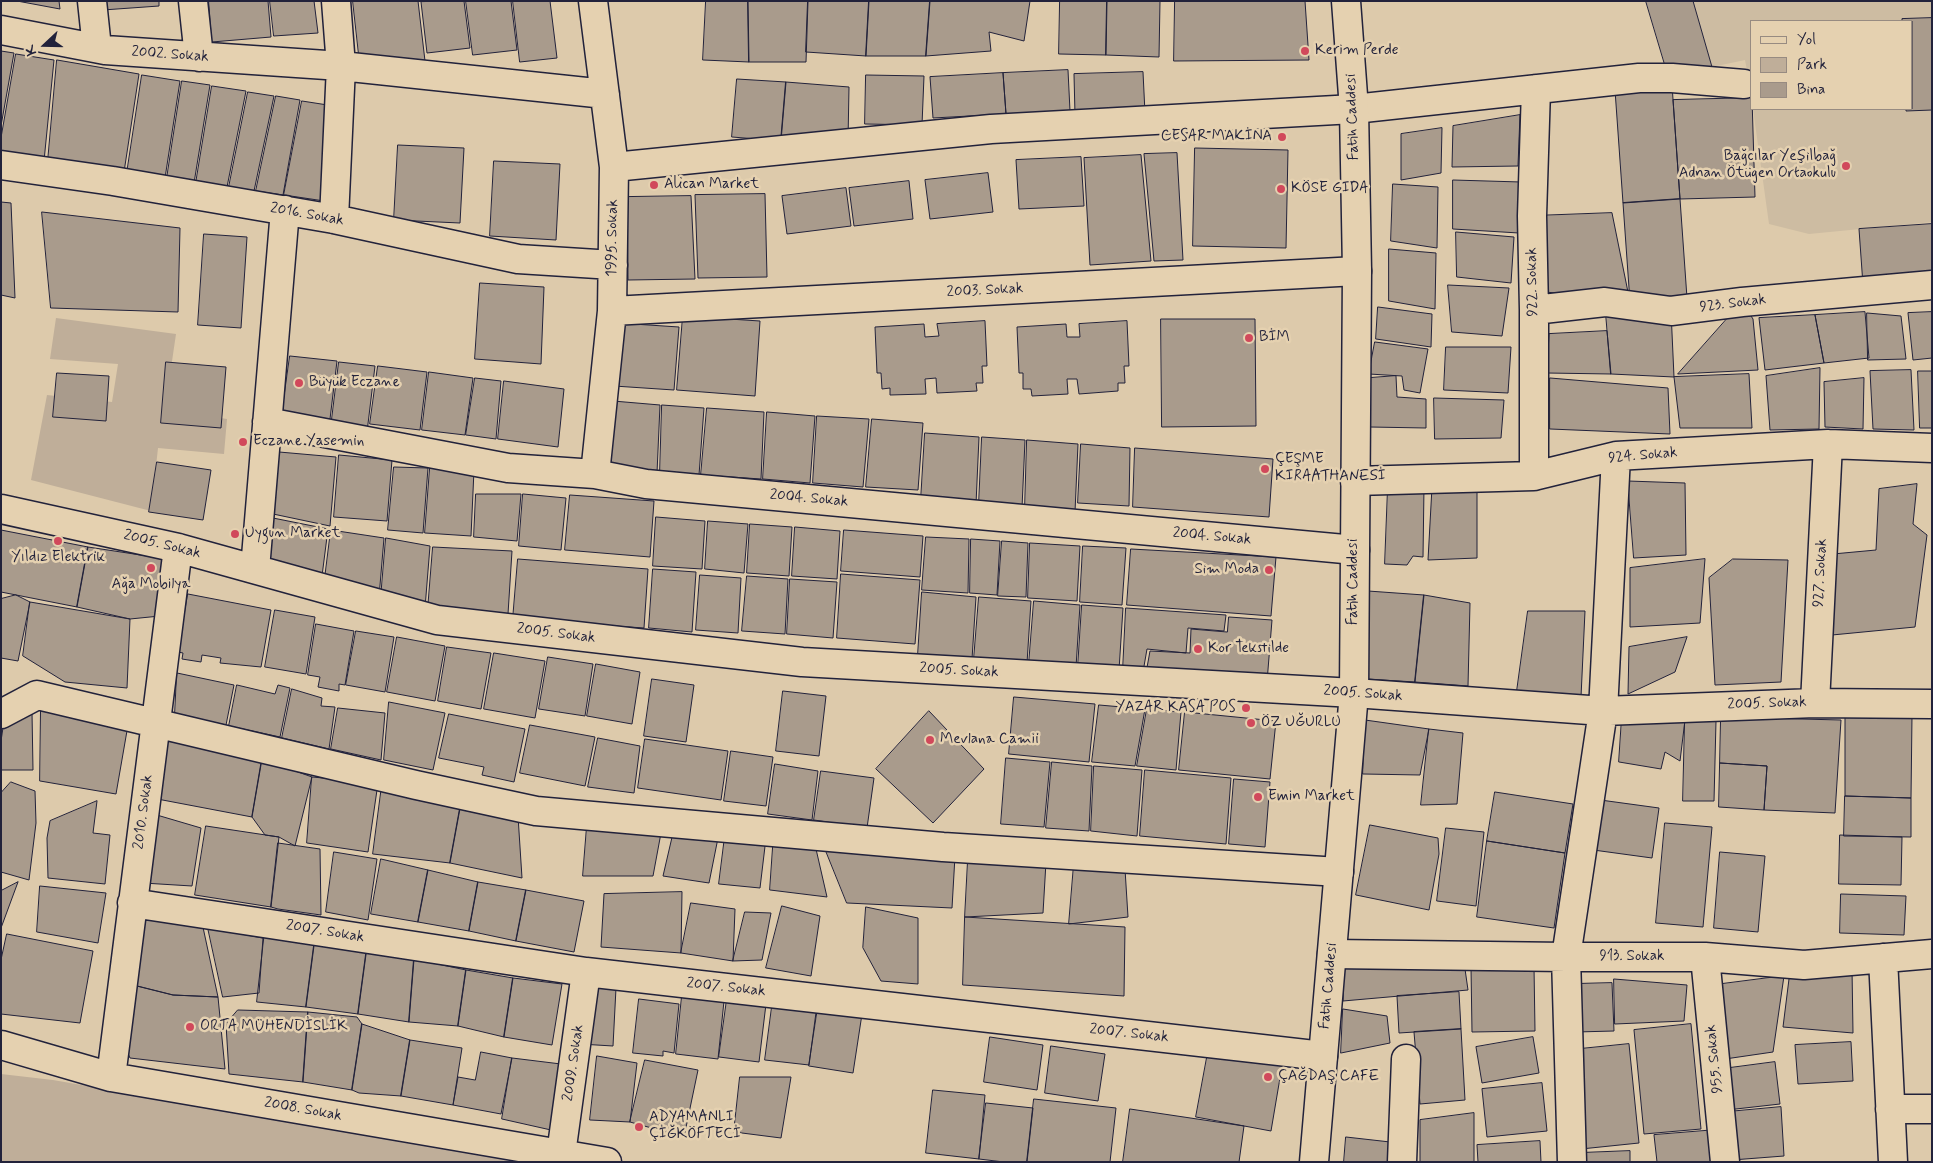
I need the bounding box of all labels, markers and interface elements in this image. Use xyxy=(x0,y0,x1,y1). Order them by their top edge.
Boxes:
north arrow xyxy=(20,20,70,70)
legend xyxy=(1750,20,1913,110)
text: Yol xyxy=(1797,30,1816,50)
place label: Kerim Perde xyxy=(1315,42,1398,60)
text: K xyxy=(21,43,41,58)
street label: 2002. Sokak xyxy=(131,43,209,67)
marker: Kerim Perde xyxy=(1299,45,1311,57)
text: Park xyxy=(1797,55,1827,75)
street label: Fatih Caddesi xyxy=(1342,73,1364,161)
text: Bina xyxy=(1797,80,1825,100)
place label: CESAR MAKİNA xyxy=(1161,128,1272,146)
marker: CESAR MAKİNA xyxy=(1276,131,1288,143)
place label: Bağcılar Yeşilbağ Adnan Ötügen Ortaokulu xyxy=(1679,148,1836,183)
marker: Bağcılar Yeşilbağ Adnan Ötügen Ortaokulu xyxy=(1840,160,1852,172)
place label: Alican Market xyxy=(664,176,759,194)
marker: Alican Market xyxy=(648,179,660,191)
place label: KÖSE GIDA xyxy=(1291,180,1369,198)
marker: KÖSE GIDA xyxy=(1275,183,1287,195)
street label: 1995. Sokak xyxy=(603,199,623,277)
street label: 2016. Sokak xyxy=(269,200,345,230)
street label: 922. Sokak xyxy=(1523,247,1543,317)
street label: 2003. Sokak xyxy=(946,280,1024,302)
street label: 923. Sokak xyxy=(1699,291,1767,317)
place label: BİM xyxy=(1259,329,1290,347)
marker: BİM xyxy=(1243,332,1255,344)
place label: Büyük Eczane xyxy=(309,374,400,392)
marker: Büyük Eczane xyxy=(293,377,305,389)
place label: Eczane Yasemin xyxy=(253,433,364,451)
marker: Eczane Yasemin xyxy=(237,436,249,448)
street label: 924. Sokak xyxy=(1608,444,1678,468)
place label: ÇEŞME KIRAATHANESİ xyxy=(1275,451,1386,486)
marker: ÇEŞME KIRAATHANESİ xyxy=(1259,463,1271,475)
street label: 2004. Sokak xyxy=(769,487,849,511)
place label: Uygun Market xyxy=(245,525,340,543)
street label: 2004. Sokak xyxy=(1172,525,1252,549)
street label: 2005. Sokak xyxy=(121,527,203,563)
marker: Uygun Market xyxy=(229,528,241,540)
marker: Yıldız Elektrik xyxy=(52,535,64,547)
street label: 927. Sokak xyxy=(1810,538,1832,608)
street label: Fatih Caddesi xyxy=(1345,539,1363,625)
place label: Yıldız Elektrik xyxy=(11,549,105,567)
place label: Sim Moda xyxy=(1195,561,1259,579)
marker: Ağa Mobilya xyxy=(145,562,157,574)
marker: Sim Moda xyxy=(1263,564,1275,576)
place label: Ağa Mobilya xyxy=(112,576,190,594)
street label: 2005. Sokak xyxy=(516,620,596,648)
place label: Kor Tekstilde xyxy=(1208,640,1289,658)
marker: Kor Tekstilde xyxy=(1192,643,1204,655)
street label: 2005. Sokak xyxy=(919,660,999,682)
street label: 2005. Sokak xyxy=(1323,682,1403,706)
street label: 2005. Sokak xyxy=(1727,694,1807,714)
place label: YAZAR KASA POS xyxy=(1116,699,1236,717)
marker: YAZAR KASA POS xyxy=(1240,702,1252,714)
place label: ÖZ UĞURLU xyxy=(1261,714,1341,732)
marker: ÖZ UĞURLU xyxy=(1245,717,1257,729)
place label: Mevlana Camii xyxy=(940,731,1039,749)
marker: Mevlana Camii xyxy=(924,734,936,746)
street label: 2010. Sokak xyxy=(130,774,158,850)
place label: Emin Market xyxy=(1268,788,1355,806)
marker: Emin Market xyxy=(1252,791,1264,803)
street label: 2007. Sokak xyxy=(284,917,366,947)
street label: Fatih Caddesi xyxy=(1316,942,1342,1030)
street label: 913. Sokak xyxy=(1599,948,1665,966)
street label: 2007. Sokak xyxy=(686,975,766,1001)
place label: ORTA MÜHENDİSLİK xyxy=(200,1018,348,1036)
marker: ORTA MÜHENDİSLİK xyxy=(184,1021,196,1033)
street label: 2007. Sokak xyxy=(1089,1021,1169,1047)
street label: 2009. Sokak xyxy=(560,1023,588,1103)
street label: 955. Sokak xyxy=(1702,1024,1728,1094)
place label: ÇAĞDAŞ CAFE xyxy=(1278,1068,1379,1086)
marker: ÇAĞDAŞ CAFE xyxy=(1262,1071,1274,1083)
street label: 2008. Sokak xyxy=(263,1094,343,1126)
place label: ADYAMANLI ÇİĞKÖFTECİ xyxy=(649,1109,741,1144)
marker: ADYAMANLI ÇİĞKÖFTECİ xyxy=(633,1121,645,1133)

